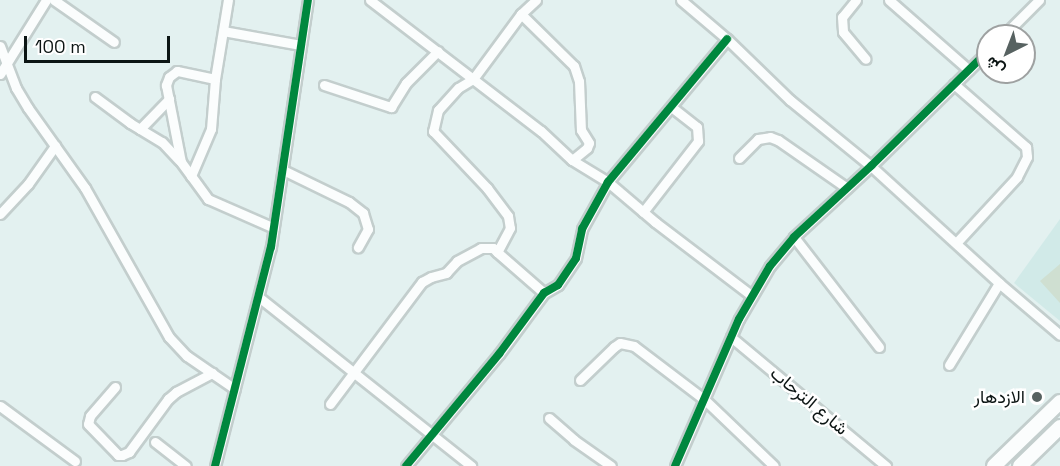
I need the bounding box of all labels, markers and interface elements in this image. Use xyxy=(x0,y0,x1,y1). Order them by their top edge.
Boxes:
scale bar xyxy=(27,24,172,62)
north arrow xyxy=(976,24,1036,84)
text: 100 m xyxy=(35,35,86,58)
text: ش xyxy=(981,52,1009,81)
street label: شارع الترحاب xyxy=(766,362,852,440)
place label: الازدهار xyxy=(974,386,1025,408)
marker: الازدهار xyxy=(1030,390,1044,404)

